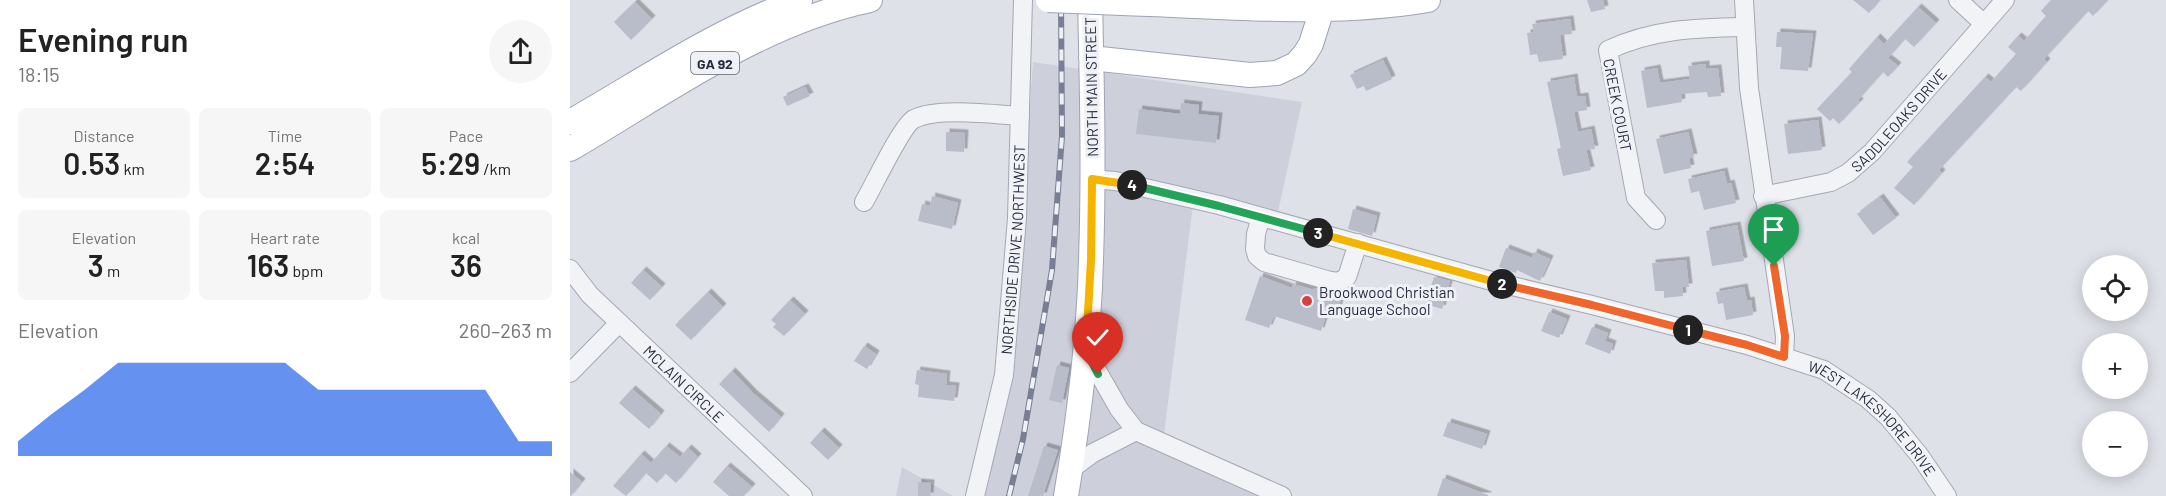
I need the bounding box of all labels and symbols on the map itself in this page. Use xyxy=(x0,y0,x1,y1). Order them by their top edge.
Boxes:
street label: NORTH MAIN STREET xyxy=(1081,17,1101,157)
road number: GA 92 xyxy=(691,52,739,74)
street label: CREEK COURT xyxy=(1600,57,1636,153)
street label: SADDLEOAKS DRIVE xyxy=(1847,65,1950,175)
street label: NORTHSIDE DRIVE NORTHWEST xyxy=(997,145,1028,355)
pin: 4 xyxy=(1117,170,1147,200)
pin xyxy=(1748,204,1799,266)
pin: 3 xyxy=(1303,218,1333,248)
pin: 2 xyxy=(1487,269,1517,299)
place label: Brookwood Christian Language School xyxy=(1319,283,1454,318)
marker: Brookwood Christian Language School xyxy=(1300,294,1314,308)
pin xyxy=(1072,312,1123,374)
pin: 1 xyxy=(1673,315,1703,345)
street label: MCLAIN CIRCLE xyxy=(640,341,728,426)
street label: WEST LAKESHORE DRIVE xyxy=(1806,356,1940,479)

